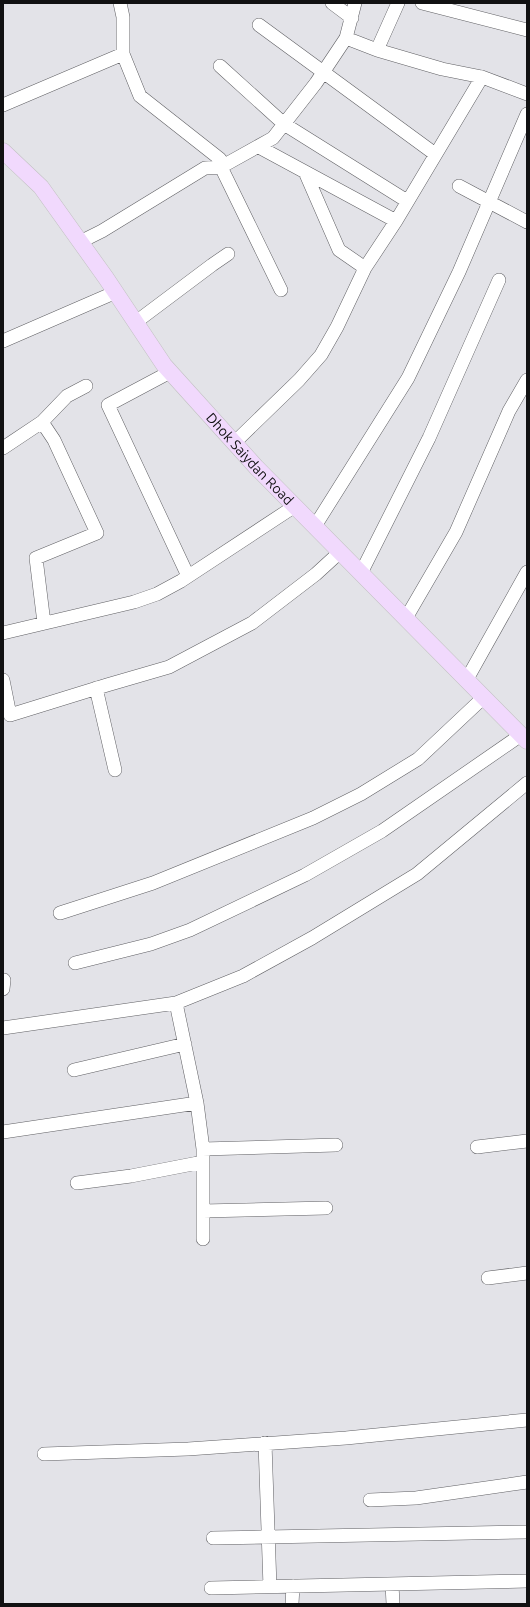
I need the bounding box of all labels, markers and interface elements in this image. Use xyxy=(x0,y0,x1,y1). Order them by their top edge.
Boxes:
street label: Dhok Saiydan Road xyxy=(203,410,297,508)

